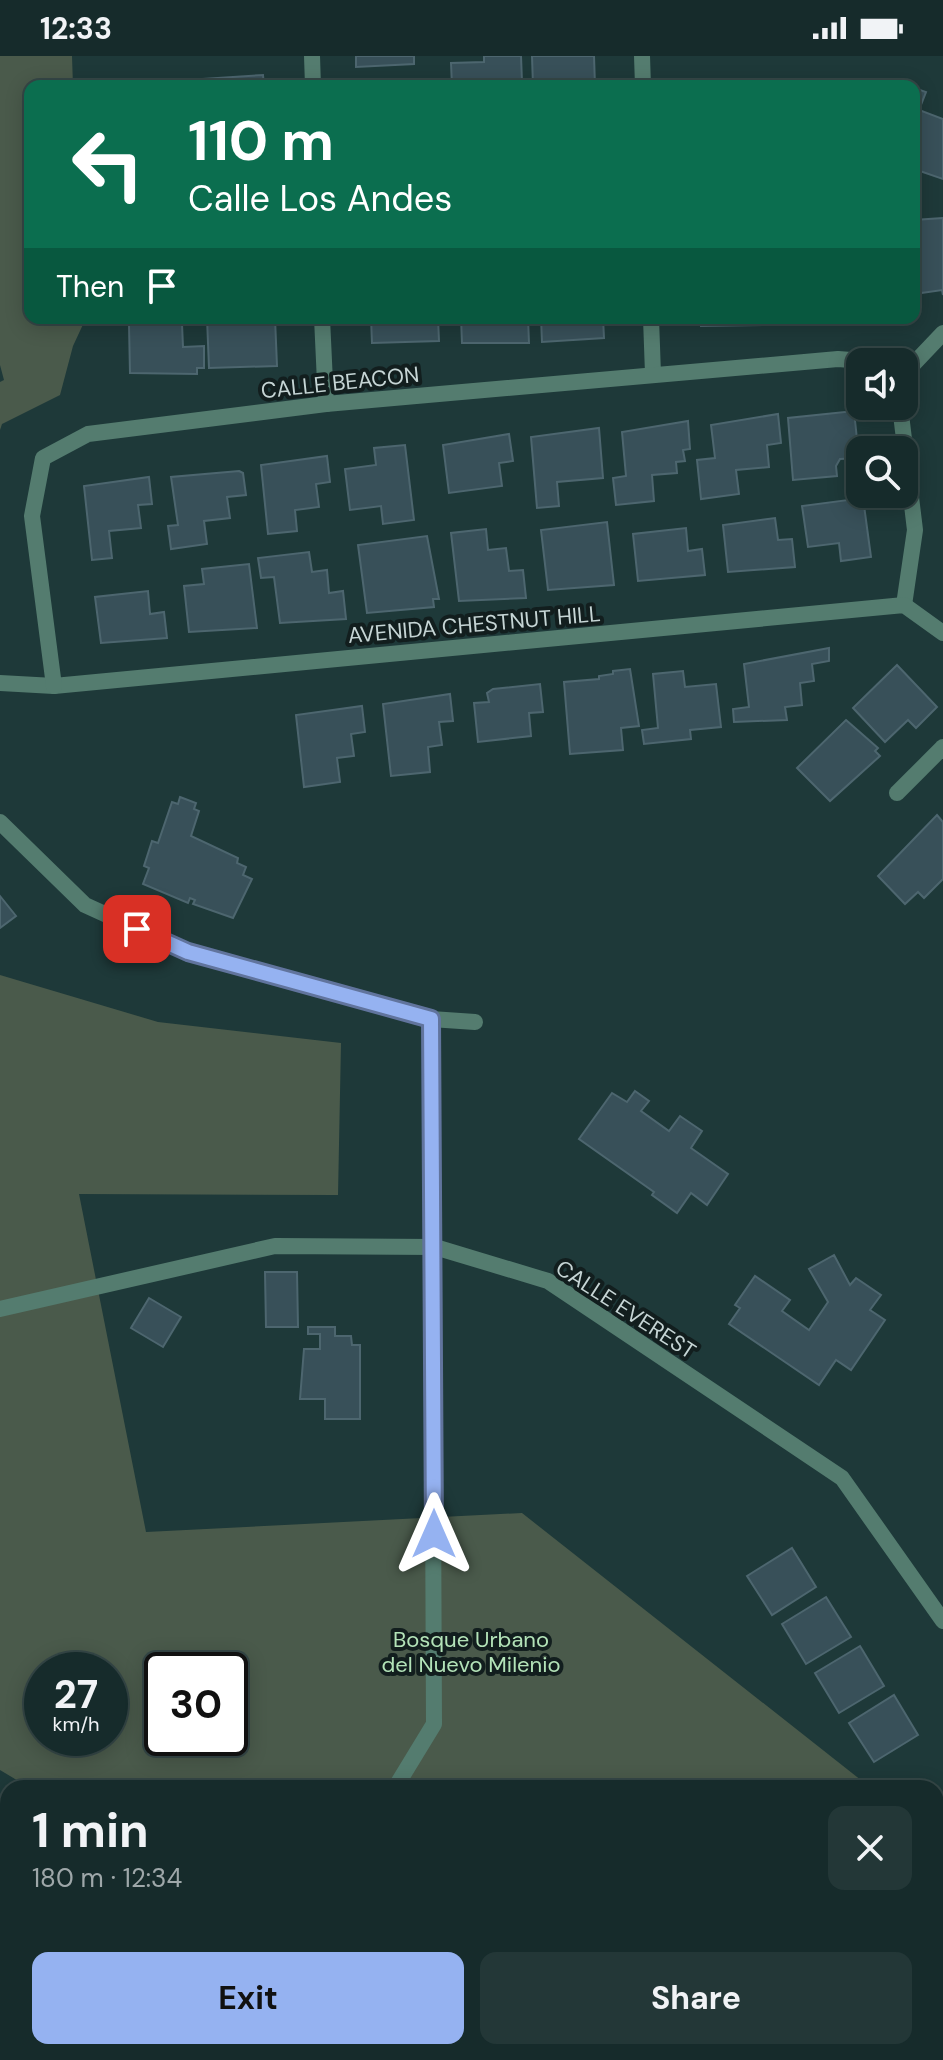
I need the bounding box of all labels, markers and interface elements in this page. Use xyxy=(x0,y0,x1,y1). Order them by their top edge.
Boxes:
text: 12:33 xyxy=(40,9,112,48)
text: 110 m xyxy=(188,104,334,177)
icon: left xyxy=(56,112,160,216)
text: Calle Los Andes xyxy=(188,175,452,222)
icon: arrive xyxy=(140,264,184,308)
text: Then xyxy=(56,267,124,306)
map controls xyxy=(846,348,918,508)
button: sound xyxy=(846,348,918,420)
street label: CALLE BEACON xyxy=(260,360,421,405)
button: search xyxy=(846,436,918,508)
street label: AVENIDA CHESTNUT HILL xyxy=(347,599,602,650)
pin xyxy=(103,895,171,963)
icon: arrive xyxy=(115,907,159,951)
street label: CALLE EVEREST xyxy=(550,1253,701,1366)
position arrow xyxy=(392,1492,476,1576)
park label: Bosque Urbano del Nuevo Milenio xyxy=(382,1625,561,1679)
speed limit sign: 30 xyxy=(144,1652,248,1756)
text: 27 xyxy=(54,1668,98,1720)
text: km/h xyxy=(52,1711,100,1737)
text: 1 min xyxy=(32,1799,149,1862)
button: close xyxy=(828,1806,912,1890)
text: 180 m · 12:34 xyxy=(32,1861,182,1895)
button: Exit xyxy=(32,1952,464,2044)
button: Share xyxy=(480,1952,912,2044)

